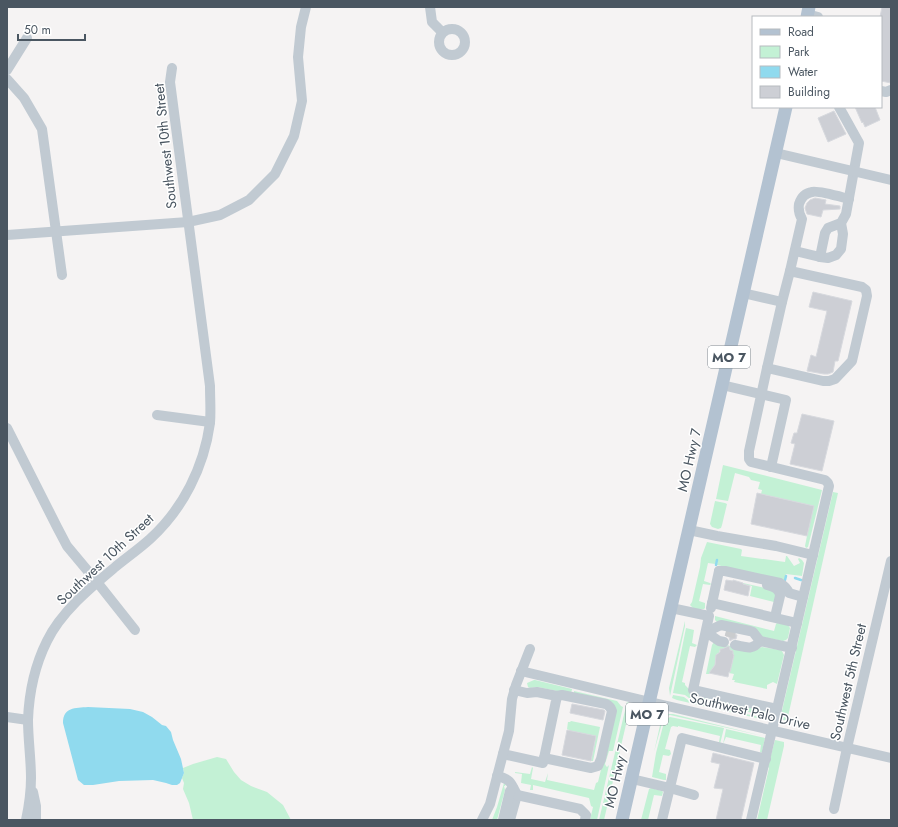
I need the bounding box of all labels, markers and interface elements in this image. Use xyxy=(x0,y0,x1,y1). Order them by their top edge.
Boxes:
scale bar xyxy=(18,16,85,42)
legend xyxy=(752,16,882,108)
text: 50 m xyxy=(24,21,51,39)
text: Road xyxy=(788,23,814,41)
text: Park xyxy=(788,43,810,61)
text: Water xyxy=(788,63,819,81)
street label: Southwest 10th Street xyxy=(148,82,182,210)
text: Building xyxy=(788,83,830,101)
road number: MO 7 xyxy=(708,346,750,368)
street label: MO Hwy 7 xyxy=(672,426,706,494)
street label: Southwest 10th Street xyxy=(52,508,158,609)
street label: Southwest 5th Street xyxy=(825,621,871,742)
street label: Southwest Palo Drive xyxy=(688,687,812,735)
road number: MO 7 xyxy=(626,703,668,725)
street label: MO Hwy 7 xyxy=(599,742,633,810)

